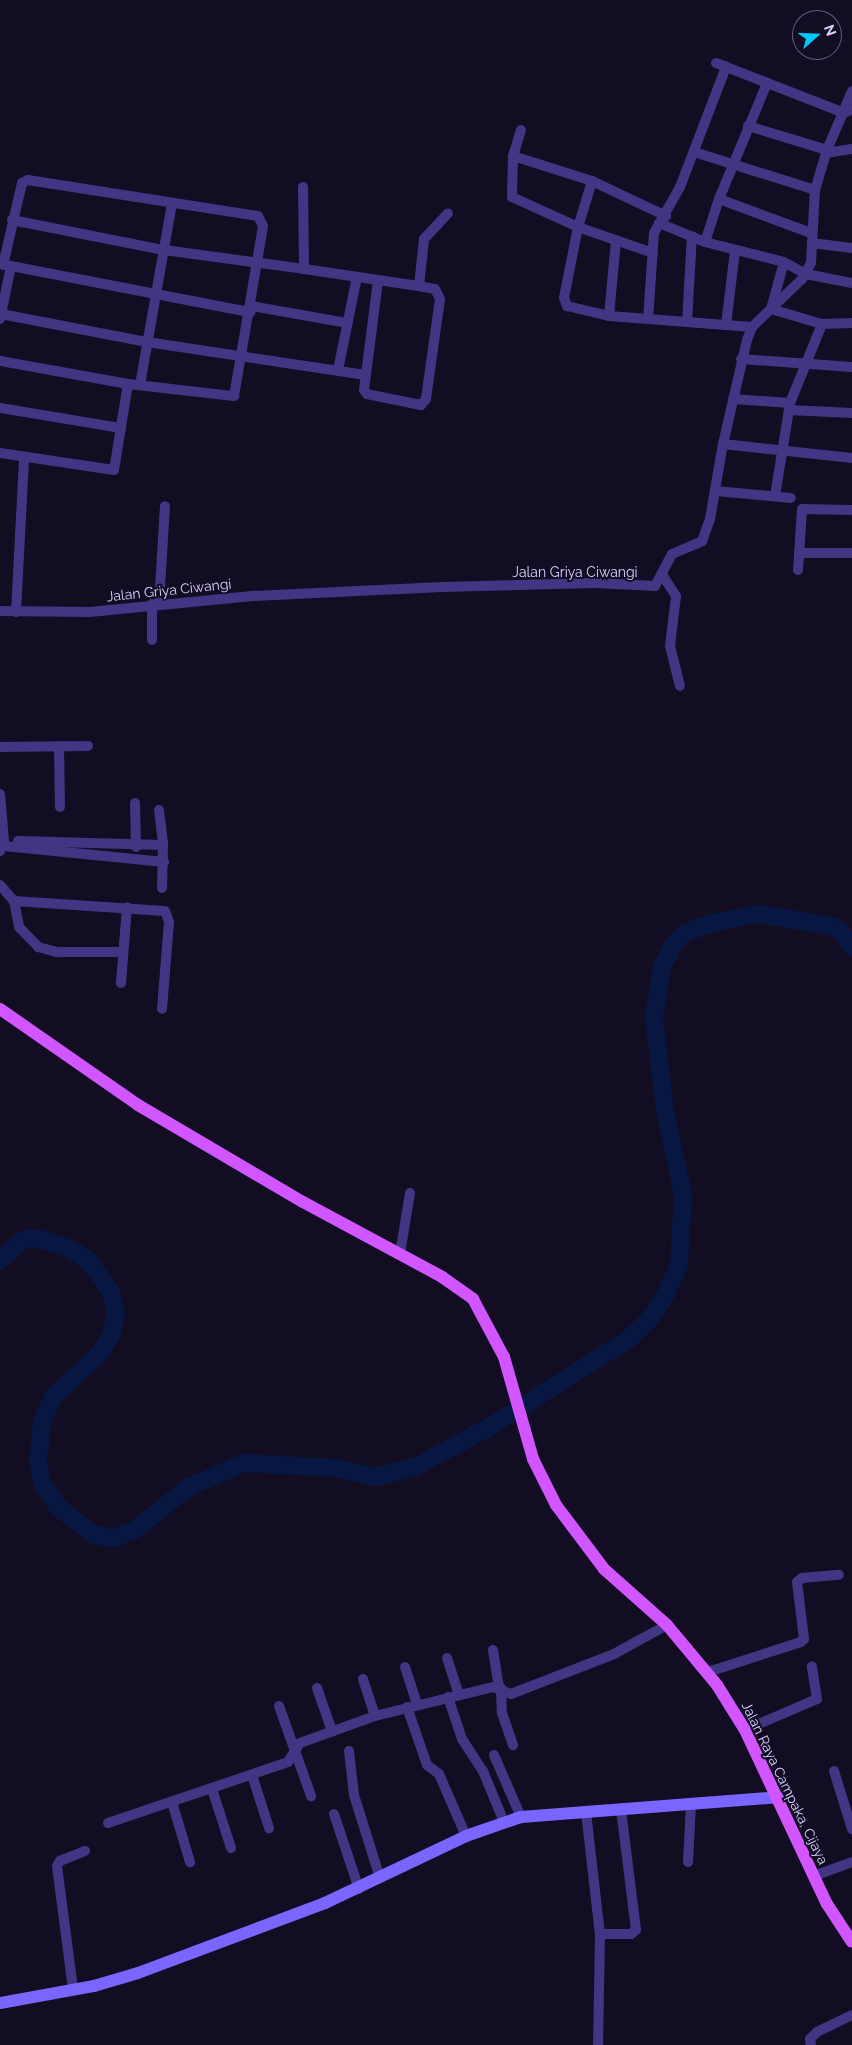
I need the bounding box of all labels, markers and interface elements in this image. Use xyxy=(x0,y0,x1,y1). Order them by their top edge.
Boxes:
north arrow xyxy=(792,10,842,60)
text: N xyxy=(821,22,840,38)
street label: Jalan Griya Ciwangi xyxy=(512,564,638,580)
street label: Jalan Griya Ciwangi xyxy=(106,575,232,605)
street label: Jalan Raya Campaka, Cijaya xyxy=(738,1699,832,1867)

